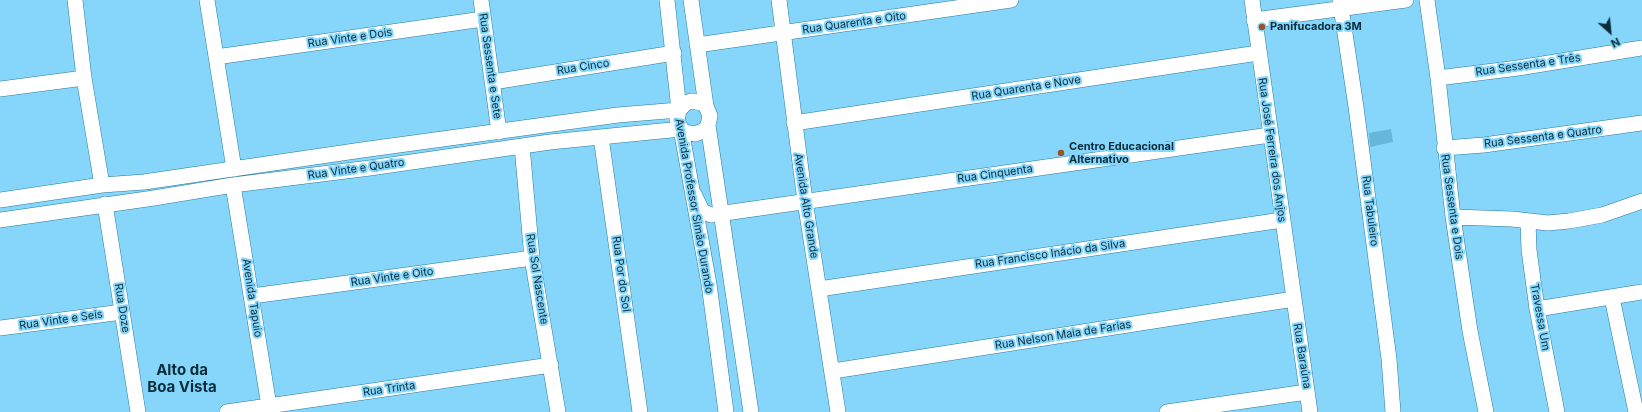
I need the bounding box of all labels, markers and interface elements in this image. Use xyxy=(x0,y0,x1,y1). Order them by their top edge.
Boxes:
street label: Rua Quarenta e Oito xyxy=(801,9,907,37)
street label: Rua Sessenta e Sete xyxy=(476,12,504,120)
north arrow xyxy=(1590,12,1630,52)
place label: Panifucadora 3M xyxy=(1270,20,1362,34)
marker: Panifucadora 3M xyxy=(1257,22,1267,32)
street label: Rua Vinte e Dois xyxy=(307,26,393,50)
text: N xyxy=(1609,35,1622,51)
street label: Rua Sessenta e Três xyxy=(1475,51,1581,79)
street label: Rua Cinco xyxy=(556,56,610,78)
street label: Rua Quarenta e Nove xyxy=(970,73,1082,103)
street label: Rua José Ferreira dos Anjos xyxy=(1255,77,1289,223)
street label: Avenida Professor Simão Durando xyxy=(672,118,716,294)
street label: Rua Sessenta e Quatro xyxy=(1483,123,1603,151)
place label: Centro Educacional Alternativo xyxy=(1069,140,1174,166)
marker: Centro Educacional Alternativo xyxy=(1056,148,1066,158)
street label: Avenida Alto Grande xyxy=(791,153,821,259)
street label: Rua Sessenta e Dois xyxy=(1438,153,1466,261)
street label: Rua Vinte e Quatro xyxy=(307,156,405,182)
street label: Rua Cinquenta xyxy=(956,162,1034,186)
street label: Rua Tabuleiro xyxy=(1359,175,1381,247)
street label: Rua Sol Nascente xyxy=(523,233,551,325)
street label: Rua Por do Sol xyxy=(609,235,633,313)
street label: Rua Francisco Inácio da Silva xyxy=(974,237,1126,271)
street label: Avenida Tapuio xyxy=(239,258,265,338)
street label: Rua Vinte e Oito xyxy=(350,265,434,289)
street label: Rua Doze xyxy=(112,282,132,334)
street label: Travessa Um xyxy=(1528,283,1552,351)
street label: Rua Vinte e Seis xyxy=(18,308,104,332)
street label: Rua Nelson Maia de Farias xyxy=(994,318,1132,352)
street label: Rua Baraúna xyxy=(1290,323,1314,389)
district label: Alto da Boa Vista xyxy=(147,361,217,396)
street label: Rua Trinta xyxy=(362,379,416,399)

